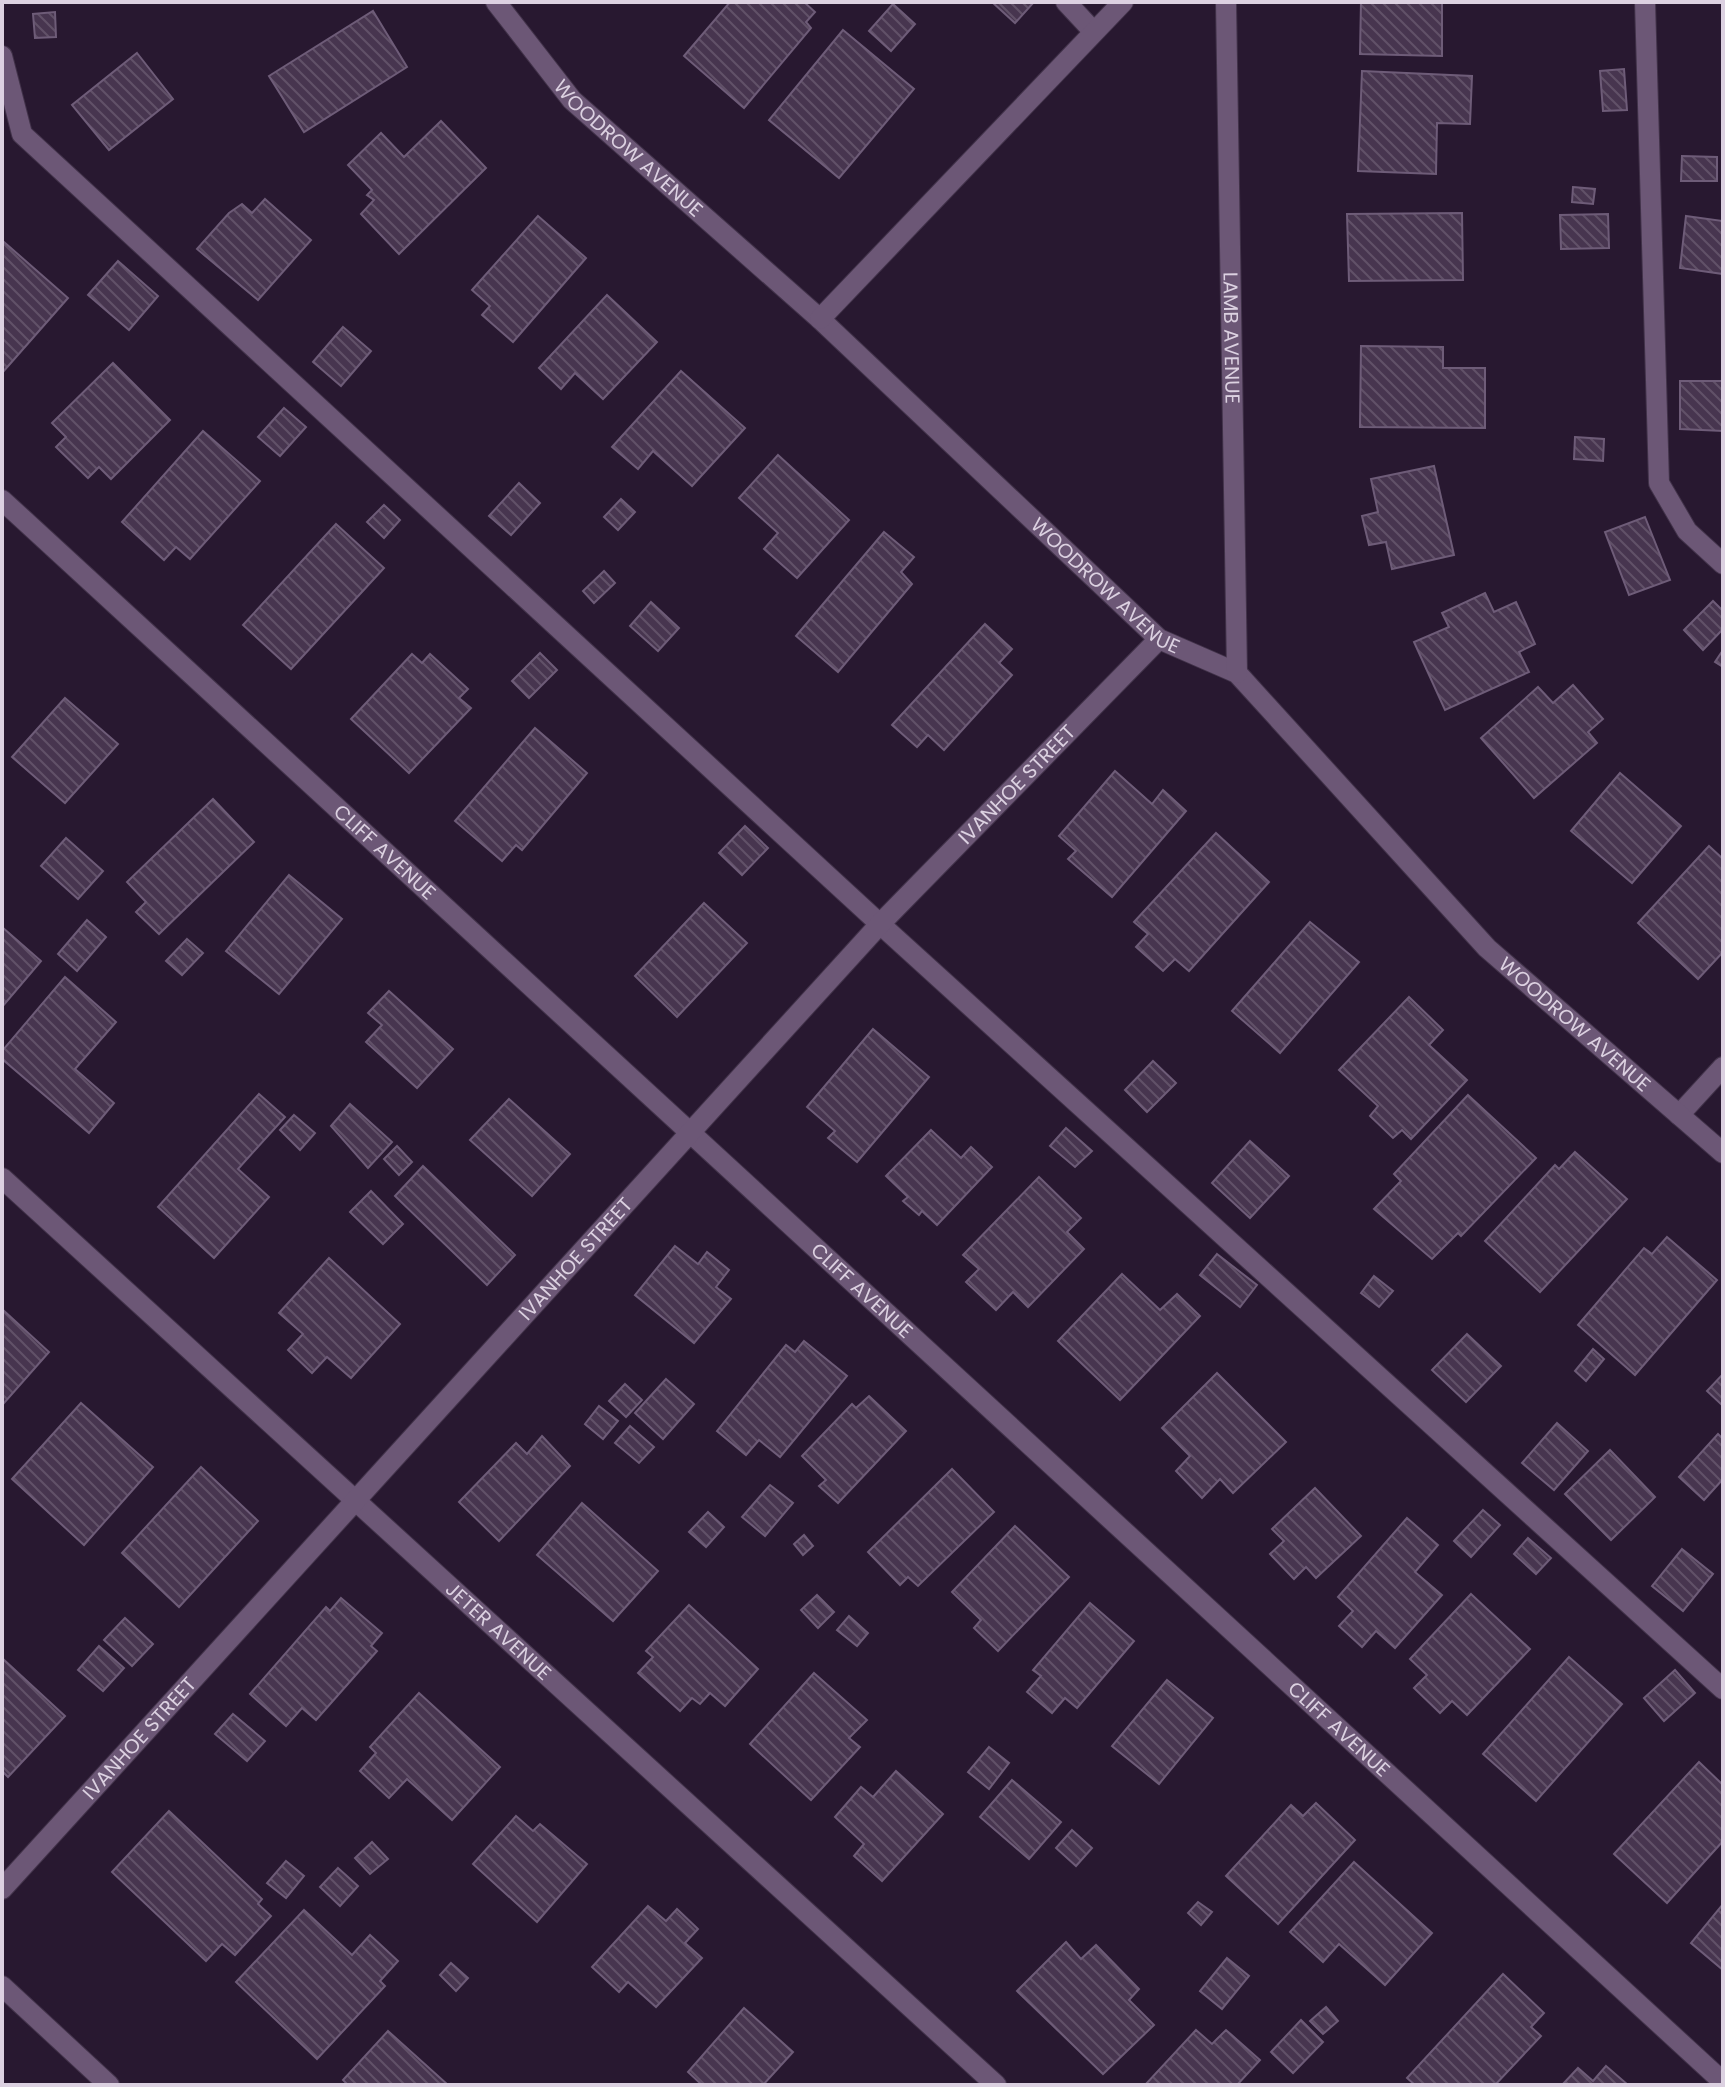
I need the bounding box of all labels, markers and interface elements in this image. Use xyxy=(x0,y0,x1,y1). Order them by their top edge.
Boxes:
street label: WOODROW AVENUE xyxy=(547,74,709,223)
street label: LAMB AVENUE xyxy=(1216,272,1247,404)
street label: WOODROW AVENUE xyxy=(1025,511,1184,660)
street label: IVANHOE STREET xyxy=(952,718,1082,850)
street label: CLIFF AVENUE xyxy=(328,798,442,906)
street label: WOODROW AVENUE xyxy=(1493,950,1657,1098)
street label: IVANHOE STREET xyxy=(512,1191,639,1326)
street label: CLIFF AVENUE xyxy=(805,1236,919,1345)
street label: JETER AVENUE xyxy=(439,1575,558,1687)
street label: IVANHOE STREET xyxy=(76,1670,203,1806)
street label: CLIFF AVENUE xyxy=(1282,1675,1396,1783)

